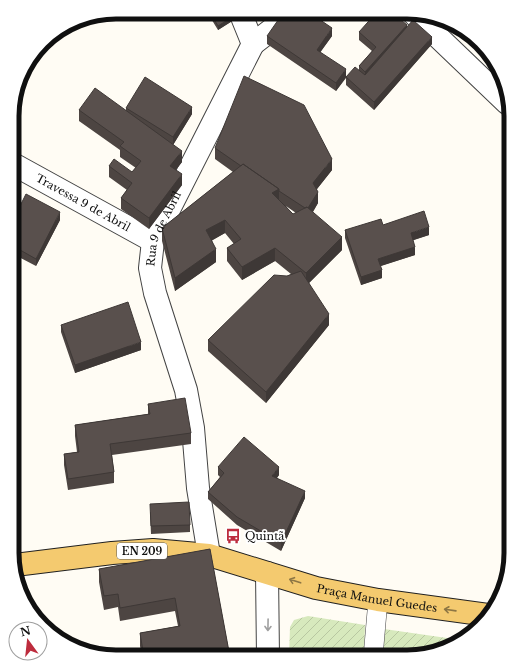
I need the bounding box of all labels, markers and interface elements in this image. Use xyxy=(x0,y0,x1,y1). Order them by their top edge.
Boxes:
street label: Travessa 9 de Abril xyxy=(33,171,133,234)
street label: Rua 9 de Abril xyxy=(143,189,184,267)
bus stop icon: Quintã xyxy=(224,527,242,545)
place label: Quintã xyxy=(245,529,285,543)
road number: EN 209 xyxy=(117,543,167,559)
one-way arrow xyxy=(289,577,301,585)
street label: Praça Manuel Guedes xyxy=(316,581,438,615)
one-way arrow xyxy=(444,606,457,614)
one-way arrow xyxy=(264,618,272,631)
north arrow xyxy=(8,621,48,661)
text: N xyxy=(19,623,33,639)

